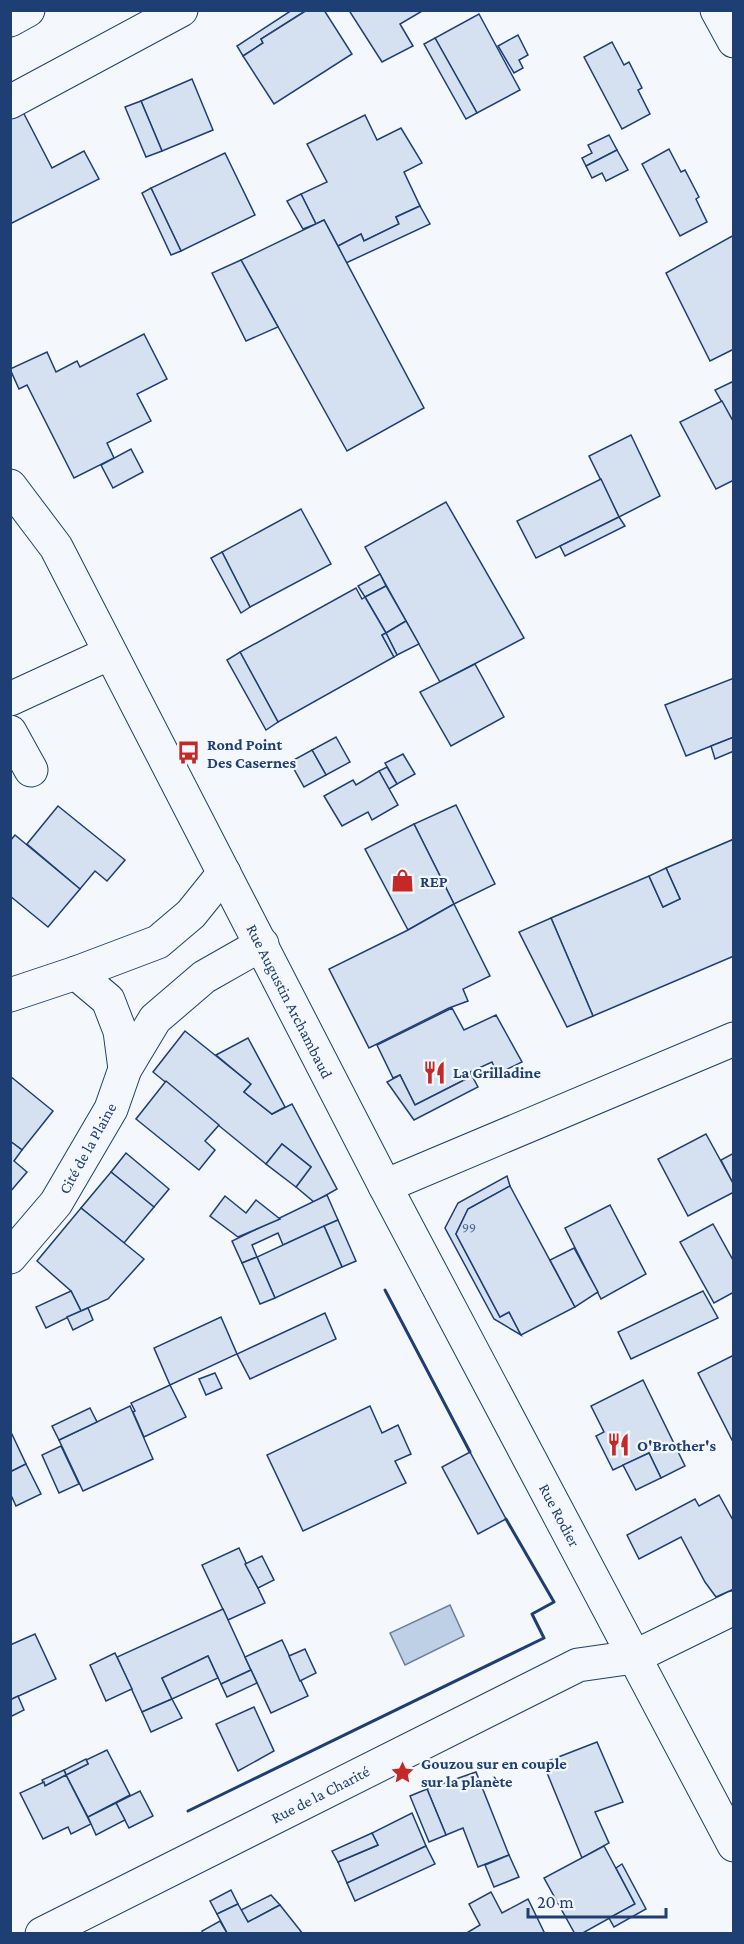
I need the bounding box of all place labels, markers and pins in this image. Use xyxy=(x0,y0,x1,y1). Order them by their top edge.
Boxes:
place label: Rond Point Des Casernes xyxy=(207,736,297,771)
bus stop icon: Rond Point Des Casernes xyxy=(176,740,202,766)
shop icon: REP xyxy=(389,868,415,894)
place label: REP xyxy=(420,873,448,890)
restaurant icon: La Grilladine xyxy=(422,1059,448,1085)
place label: La Grilladine xyxy=(453,1064,542,1081)
restaurant icon: O'Brother's xyxy=(606,1432,632,1458)
place label: O'Brother's xyxy=(637,1437,716,1454)
place label: Gouzou sur en couple sur la planète xyxy=(421,1755,567,1790)
place icon: Gouzou sur en couple sur la planète xyxy=(390,1759,416,1785)

